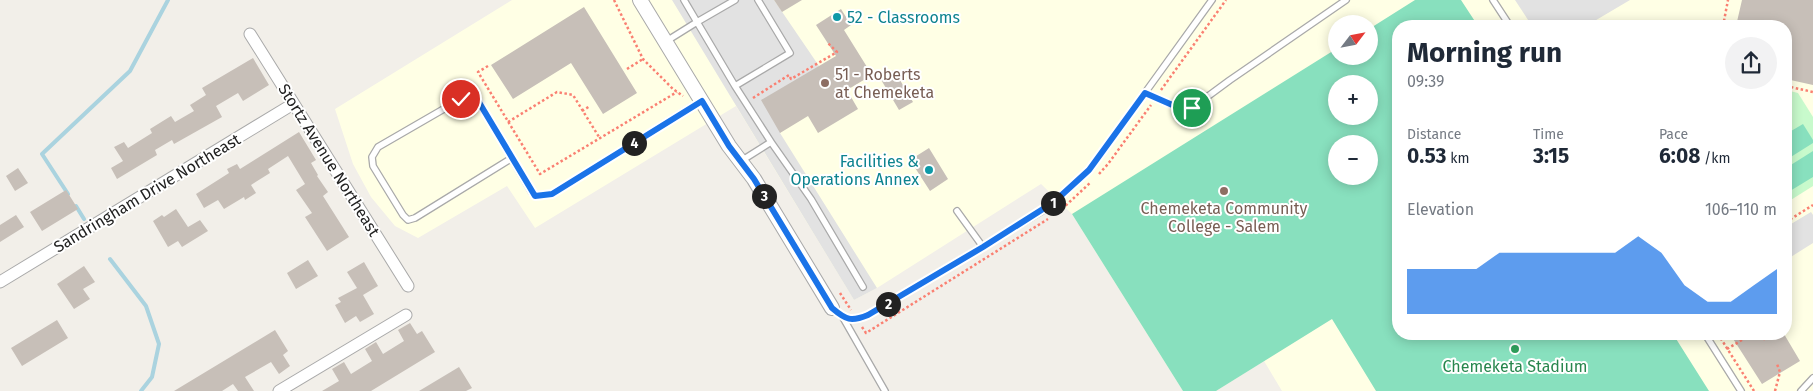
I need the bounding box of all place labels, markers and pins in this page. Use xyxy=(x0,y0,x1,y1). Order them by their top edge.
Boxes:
place label: 52 - Classrooms xyxy=(847,8,960,27)
marker: 52 - Classrooms xyxy=(831,11,843,23)
place label: 51 - Roberts at Chemeketa xyxy=(835,65,934,102)
marker: 51 - Roberts at Chemeketa xyxy=(819,77,831,89)
pin xyxy=(440,78,482,120)
pin xyxy=(1171,87,1213,129)
pin: 4 xyxy=(622,130,646,156)
place label: Facilities & Operations Annex xyxy=(790,152,919,189)
marker: Facilities & Operations Annex xyxy=(923,164,935,176)
pin: 3 xyxy=(752,184,776,208)
marker: Chemeketa Community College - Salem xyxy=(1218,185,1230,197)
pin: 1 xyxy=(1040,190,1066,216)
place label: Chemeketa Community College - Salem xyxy=(1141,199,1308,236)
pin: 2 xyxy=(876,292,900,316)
marker: Chemeketa Stadium xyxy=(1509,343,1521,355)
place label: Chemeketa Stadium xyxy=(1443,357,1587,376)

